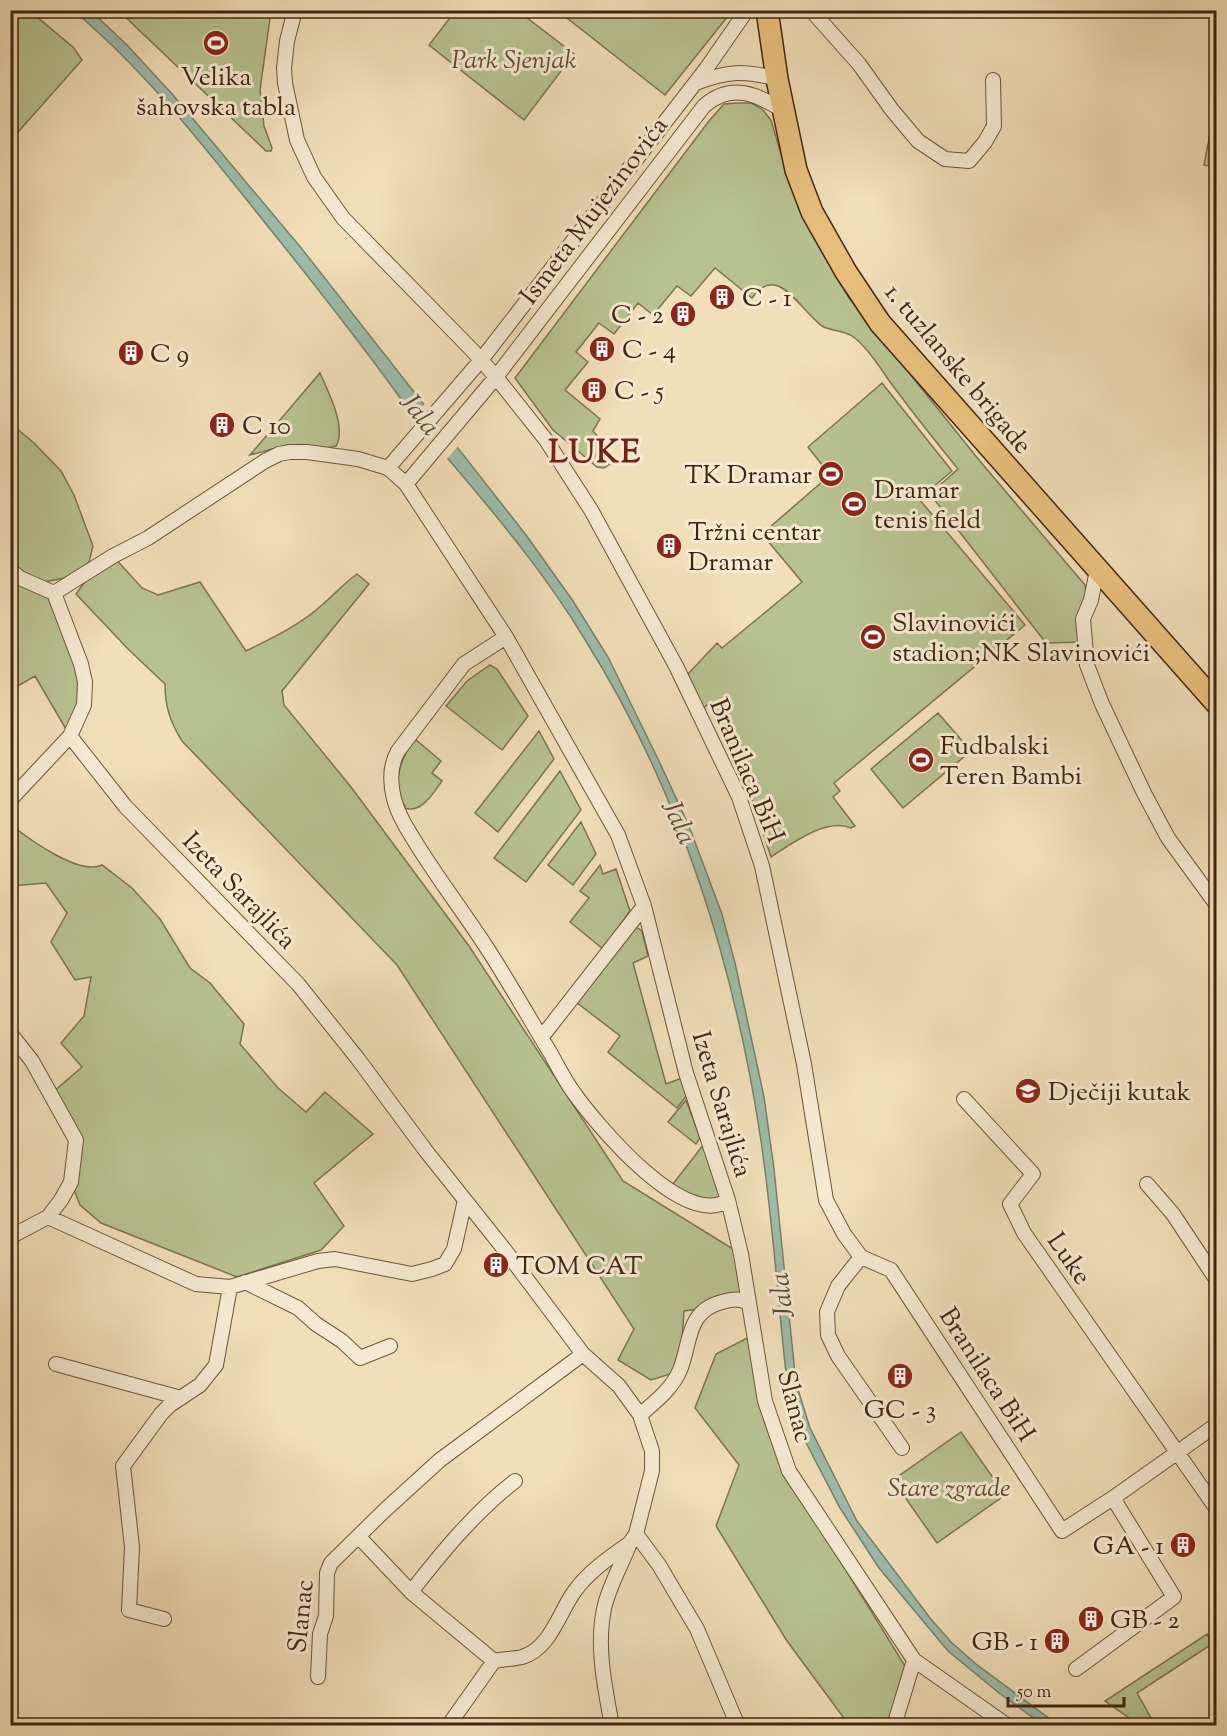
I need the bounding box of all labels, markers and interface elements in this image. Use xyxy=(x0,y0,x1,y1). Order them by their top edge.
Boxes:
sports icon: Velika šahovska tabla xyxy=(201,28,231,58)
park label: Park Sjenjak xyxy=(452,43,577,80)
place label: Velika šahovska tabla xyxy=(136,60,296,127)
street label: Ismeta Mujezinovića xyxy=(512,110,678,313)
street label: 1. tuzlanske brigade xyxy=(874,276,1040,463)
place label: C - 1 xyxy=(742,281,792,318)
building icon: C - 1 xyxy=(707,282,737,312)
place label: C - 2 xyxy=(611,298,664,335)
building icon: C - 2 xyxy=(668,299,698,329)
place label: C - 4 xyxy=(622,333,676,370)
building icon: C - 4 xyxy=(587,334,617,364)
place label: C 9 xyxy=(150,337,189,374)
building icon: C 9 xyxy=(116,338,146,368)
place label: C - 5 xyxy=(614,374,664,411)
building icon: C - 5 xyxy=(579,375,609,405)
water label: Jala xyxy=(389,385,448,445)
place label: C 10 xyxy=(242,409,291,446)
building icon: C 10 xyxy=(207,410,237,440)
district label: LUKE xyxy=(549,431,641,477)
place label: TK Dramar xyxy=(684,458,812,495)
sports icon: TK Dramar xyxy=(816,459,846,489)
place label: Dramar tenis field xyxy=(874,473,982,540)
sports icon: Dramar tenis field xyxy=(839,489,869,519)
place label: Tržni centar Dramar xyxy=(688,515,821,582)
building icon: Tržni centar Dramar xyxy=(654,531,684,561)
place label: Slavinovići stadion;NK Slavinovići xyxy=(892,606,1150,673)
sports icon: Slavinovići stadion;NK Slavinovići xyxy=(858,622,888,652)
street label: Branilaca BiH xyxy=(699,693,793,849)
place label: Fudbalski Teren Bambi xyxy=(940,729,1082,796)
sports icon: Fudbalski Teren Bambi xyxy=(906,745,936,775)
water label: Jala xyxy=(650,794,705,851)
street label: Izeta Sarajlića xyxy=(173,825,304,959)
street label: Izeta Sarajlića xyxy=(681,1027,760,1182)
place label: Dječiji kutak xyxy=(1048,1075,1191,1112)
school or university icon: Dječiji kutak xyxy=(1013,1076,1043,1106)
street label: Luke xyxy=(1037,1226,1099,1293)
place label: TOM CAT xyxy=(516,1249,642,1286)
building icon: TOM CAT xyxy=(481,1250,511,1280)
water label: Jala xyxy=(762,1270,805,1320)
street label: Branilaca BiH xyxy=(929,1301,1043,1450)
building icon: GC - 3 xyxy=(885,1361,915,1391)
street label: Slanac xyxy=(766,1366,821,1447)
place label: GC - 3 xyxy=(864,1393,936,1430)
park label: Stare zgrade xyxy=(887,1471,1011,1508)
place label: GA - 1 xyxy=(1093,1529,1164,1566)
building icon: GA - 1 xyxy=(1168,1530,1198,1560)
street label: Slanac xyxy=(280,1578,325,1655)
place label: GB - 2 xyxy=(1110,1603,1180,1640)
building icon: GB - 2 xyxy=(1076,1604,1106,1634)
place label: GB - 1 xyxy=(972,1625,1038,1662)
building icon: GB - 1 xyxy=(1042,1626,1072,1656)
scale bar xyxy=(1008,1670,1124,1708)
text: 50 m xyxy=(1016,1680,1052,1706)

